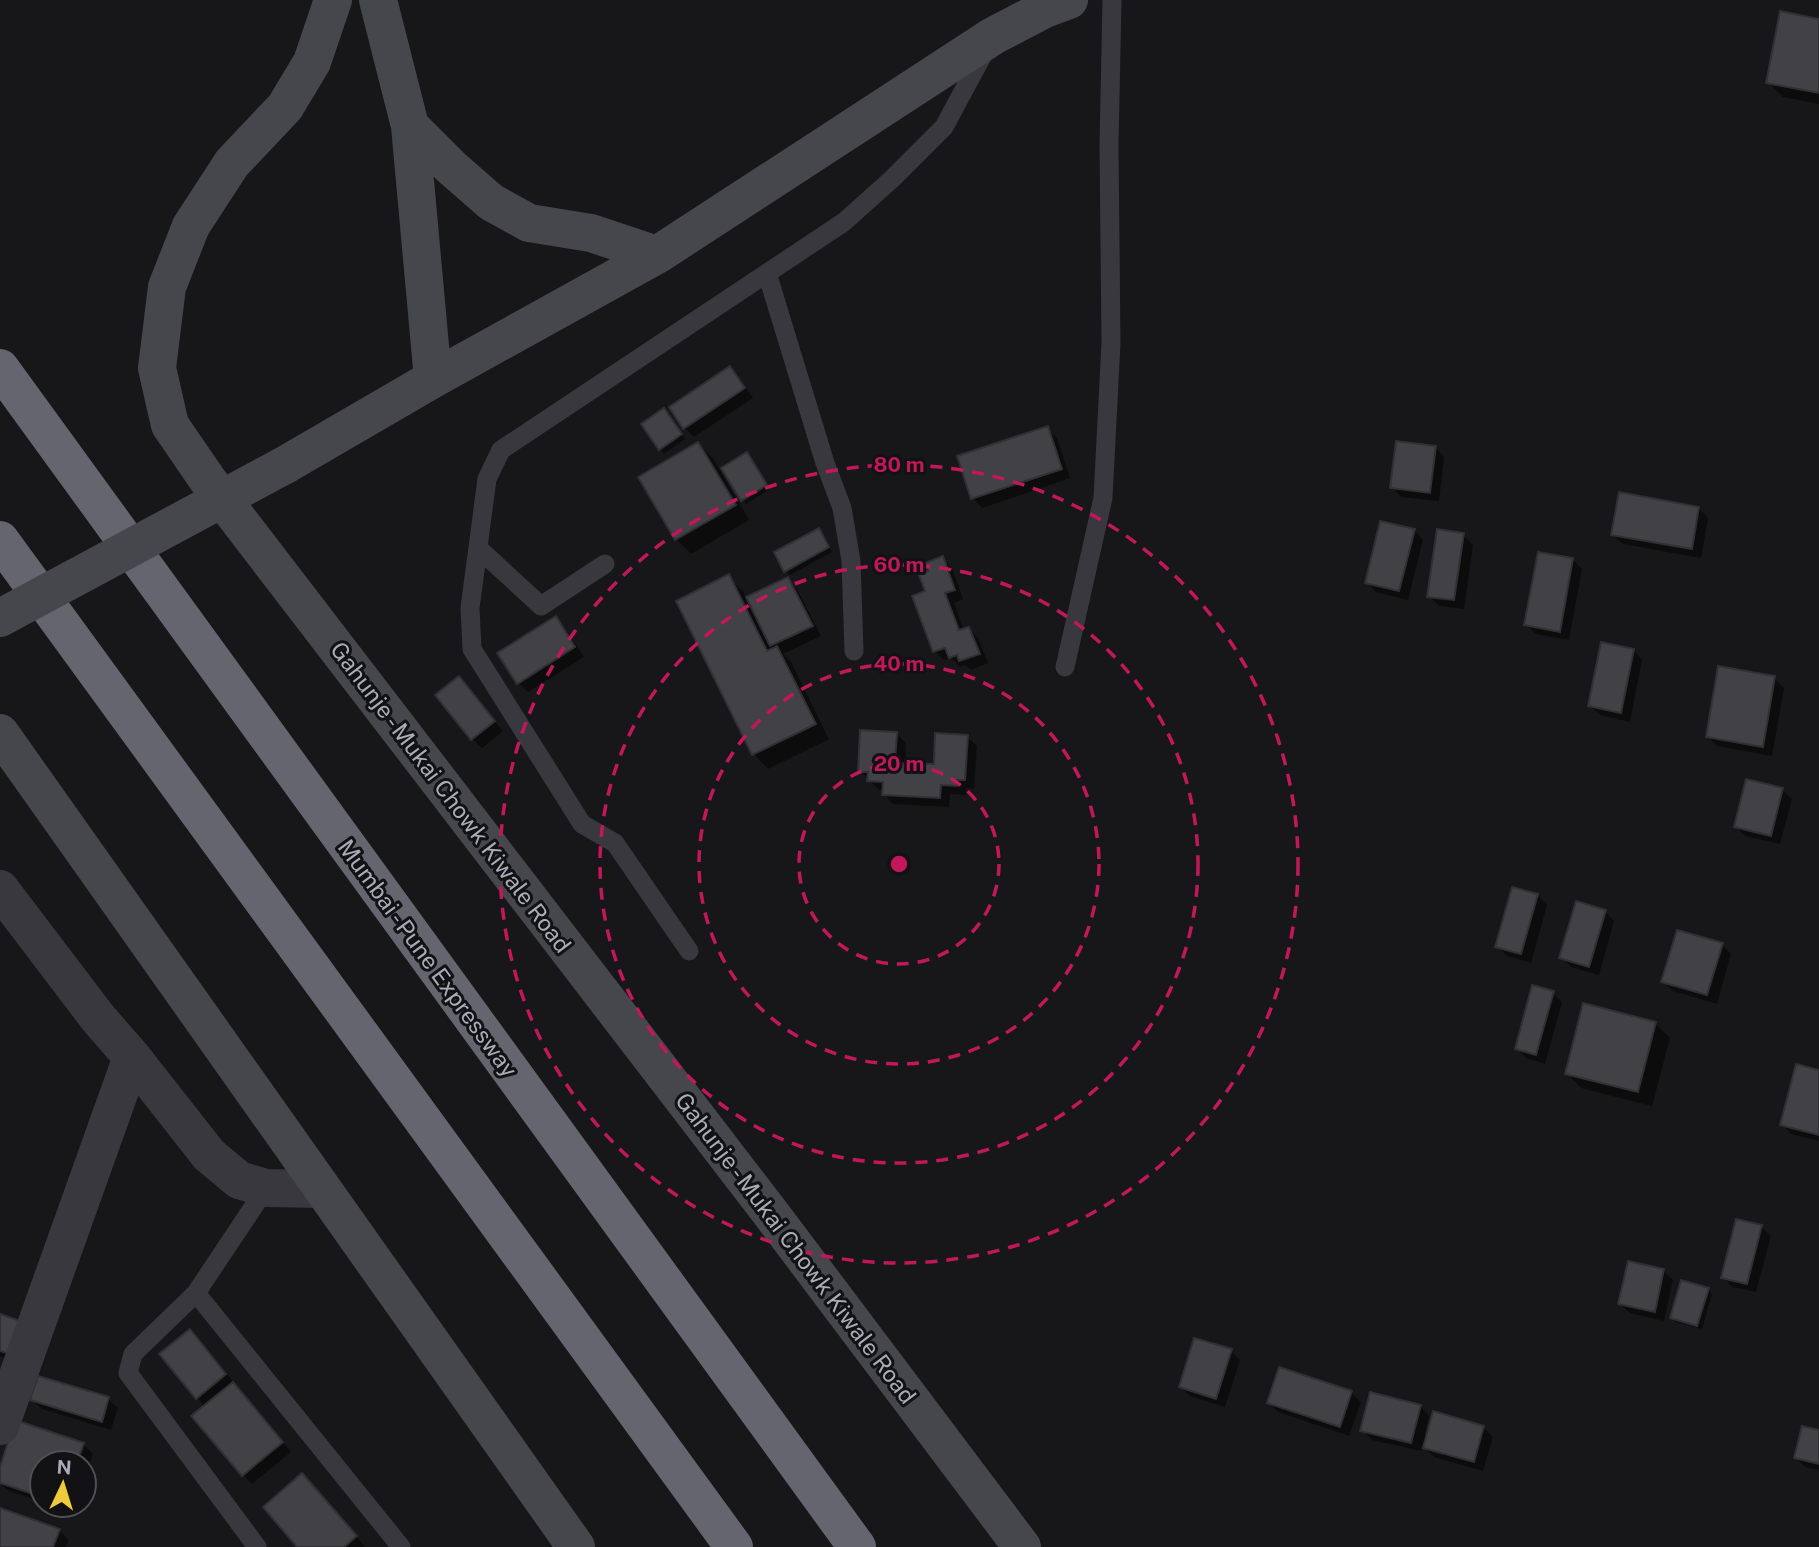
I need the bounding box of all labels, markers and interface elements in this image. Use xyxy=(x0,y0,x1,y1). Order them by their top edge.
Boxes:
text: 80 m xyxy=(873,452,925,477)
text: 60 m xyxy=(874,552,924,577)
street label: Gahunje - Mukai Chowk Kiwale Road xyxy=(325,636,577,958)
text: 40 m xyxy=(874,651,924,676)
text: 20 m xyxy=(874,751,924,776)
street label: Mumbai - Pune Expressway xyxy=(333,834,523,1082)
centre of rings xyxy=(887,852,911,876)
street label: Gahunje - Mukai Chowk Kiwale Road xyxy=(670,1087,922,1409)
north arrow xyxy=(28,1449,98,1519)
text: N xyxy=(56,1456,72,1479)

